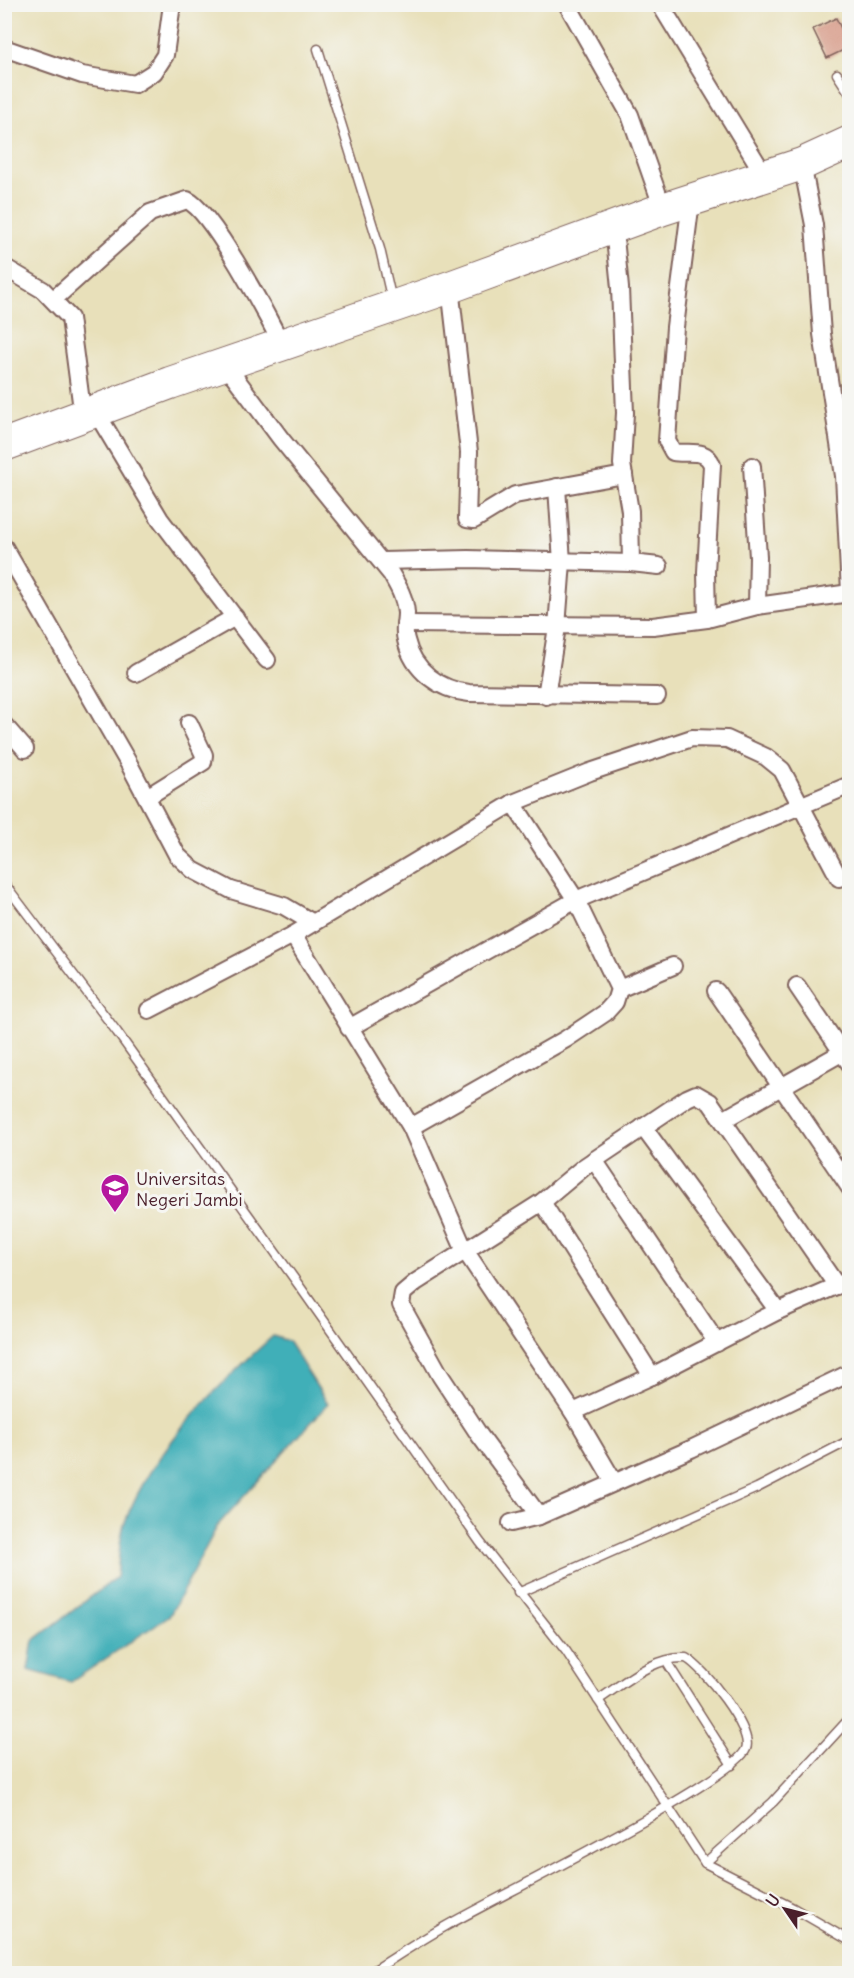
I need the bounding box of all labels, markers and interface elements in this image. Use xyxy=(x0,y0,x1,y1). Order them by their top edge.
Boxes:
place label: Universitas Negeri Jambi xyxy=(136,1167,243,1211)
school or university icon: Universitas Negeri Jambi xyxy=(99,1172,131,1214)
north arrow xyxy=(755,1879,815,1939)
text: U xyxy=(761,1890,784,1911)

